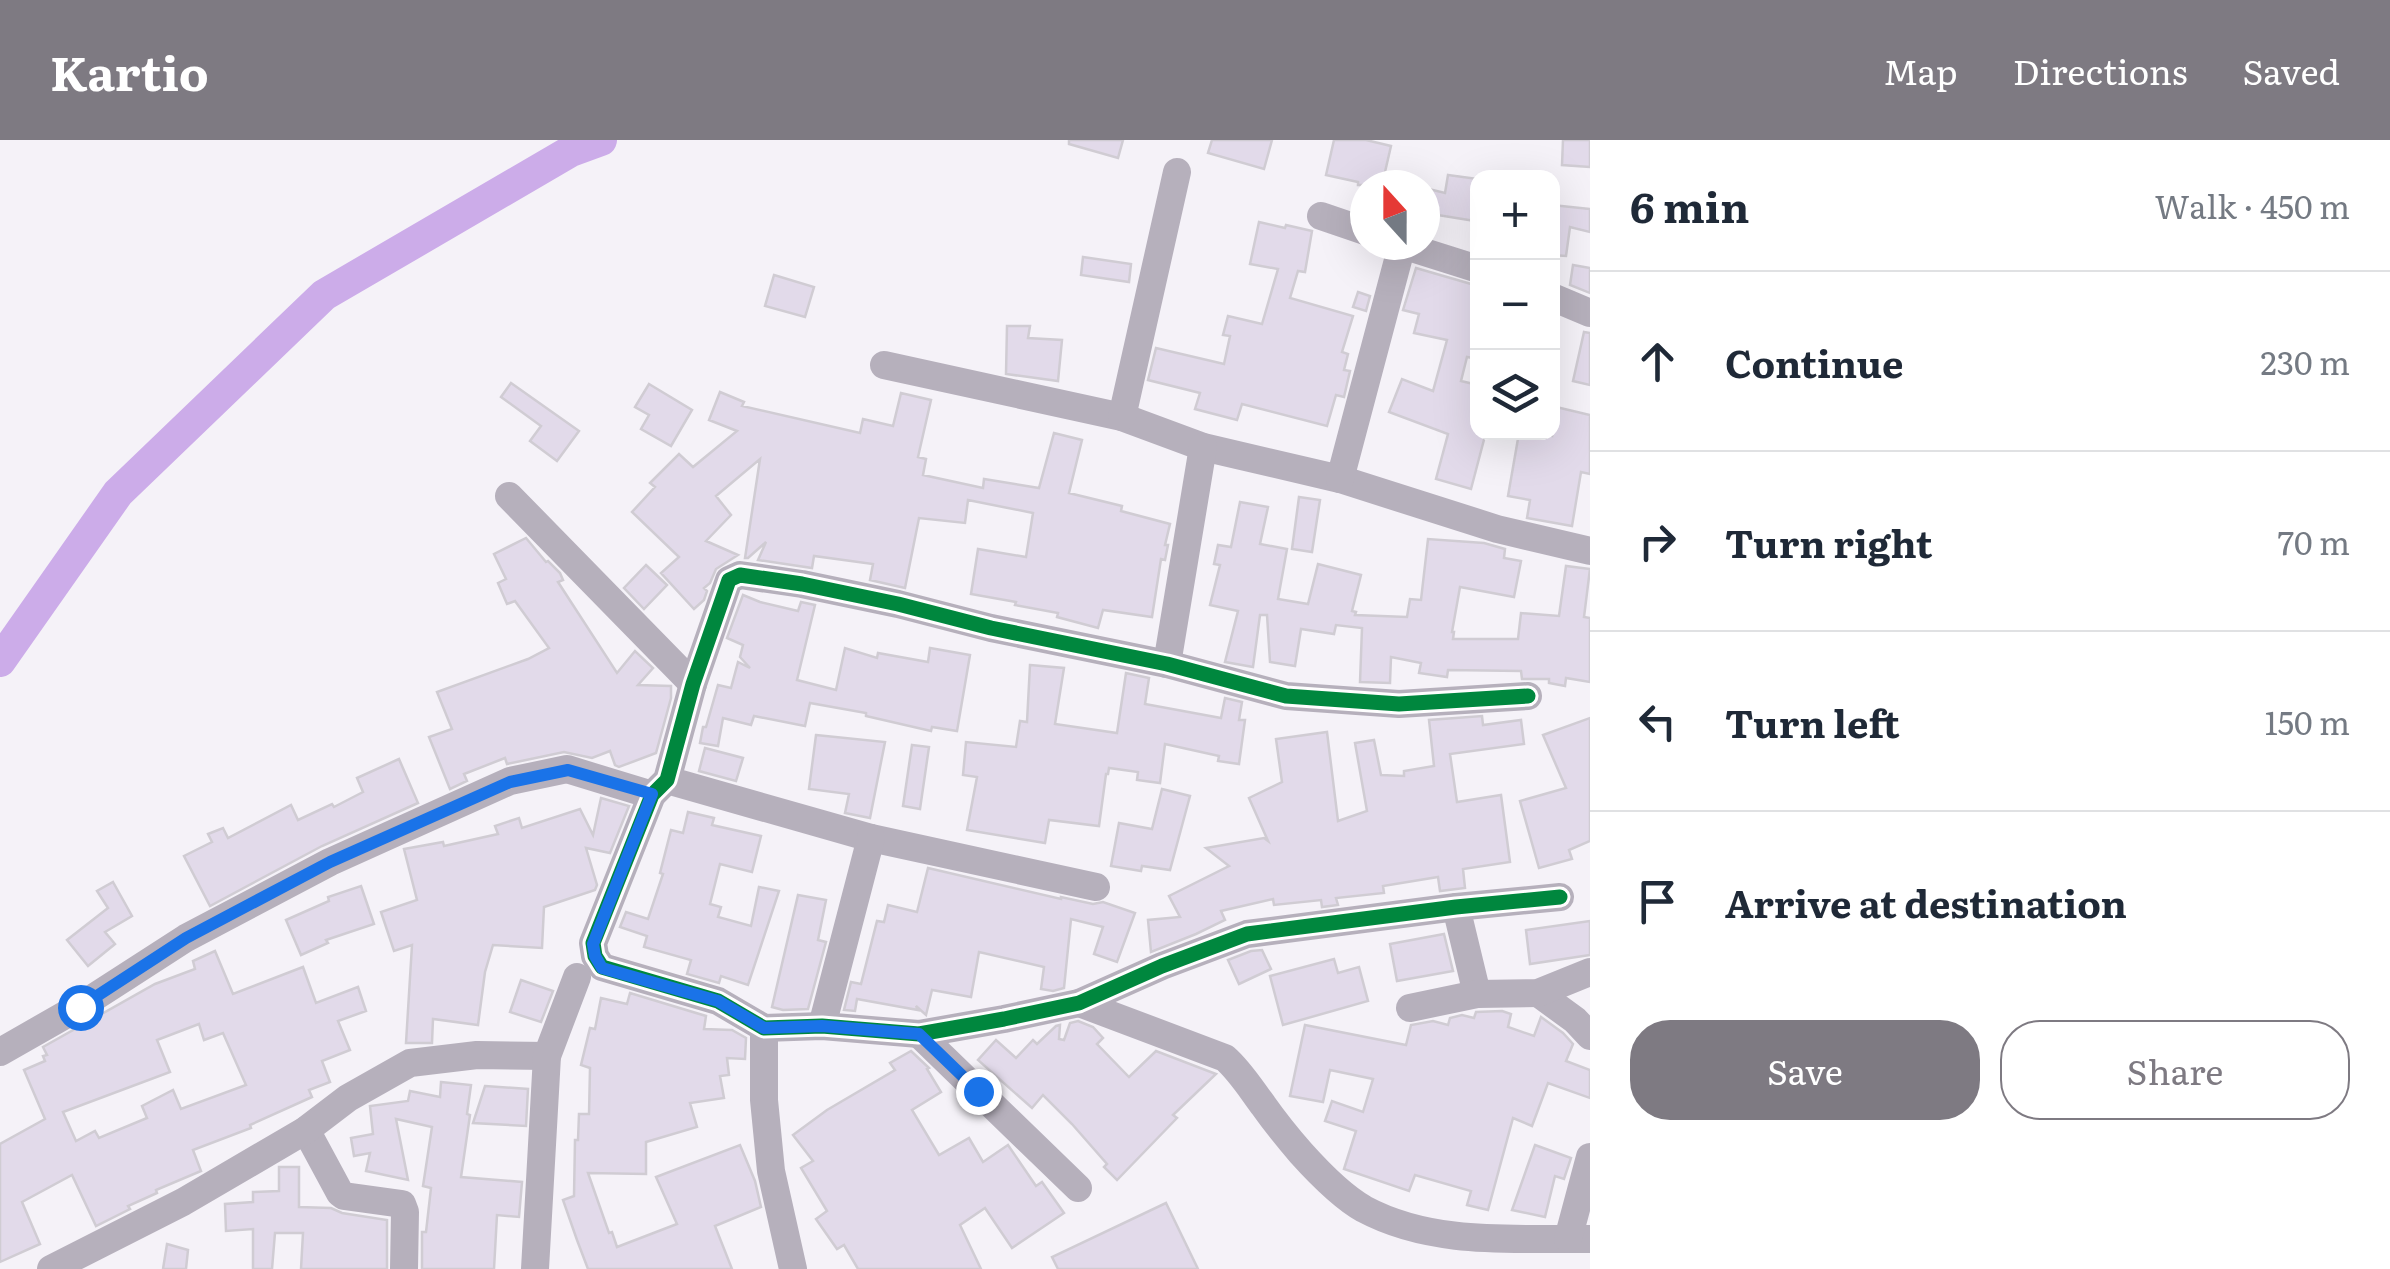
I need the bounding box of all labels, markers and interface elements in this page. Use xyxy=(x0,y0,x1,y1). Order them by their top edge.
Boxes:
text: Kartio xyxy=(50,35,209,106)
text: Map xyxy=(1883,44,1958,96)
text: Directions xyxy=(2013,44,2188,96)
text: Saved xyxy=(2243,44,2340,96)
north arrow xyxy=(1350,170,1440,260)
map controls xyxy=(1470,170,1560,440)
button: + xyxy=(1470,170,1560,260)
text: 6 min xyxy=(1630,174,1749,236)
text: Walk · 450 m xyxy=(2155,181,2350,229)
button: − xyxy=(1470,260,1560,350)
text: Continue xyxy=(1725,333,1903,390)
icon: ahead xyxy=(1630,334,1685,389)
text: 230 m xyxy=(2260,337,2350,385)
button: layers xyxy=(1470,350,1560,440)
text: Turn right xyxy=(1725,513,1932,570)
icon: right xyxy=(1630,514,1685,569)
text: 70 m xyxy=(2278,517,2350,565)
text: Turn left xyxy=(1725,693,1900,750)
icon: left xyxy=(1630,694,1685,749)
text: 150 m xyxy=(2265,697,2350,745)
text: Arrive at destination xyxy=(1725,873,2127,930)
icon: arrive xyxy=(1630,874,1685,929)
route start xyxy=(58,985,104,1031)
button: Save xyxy=(1630,1020,1980,1120)
button: Share xyxy=(2000,1020,2350,1120)
route end xyxy=(956,1069,1002,1115)

